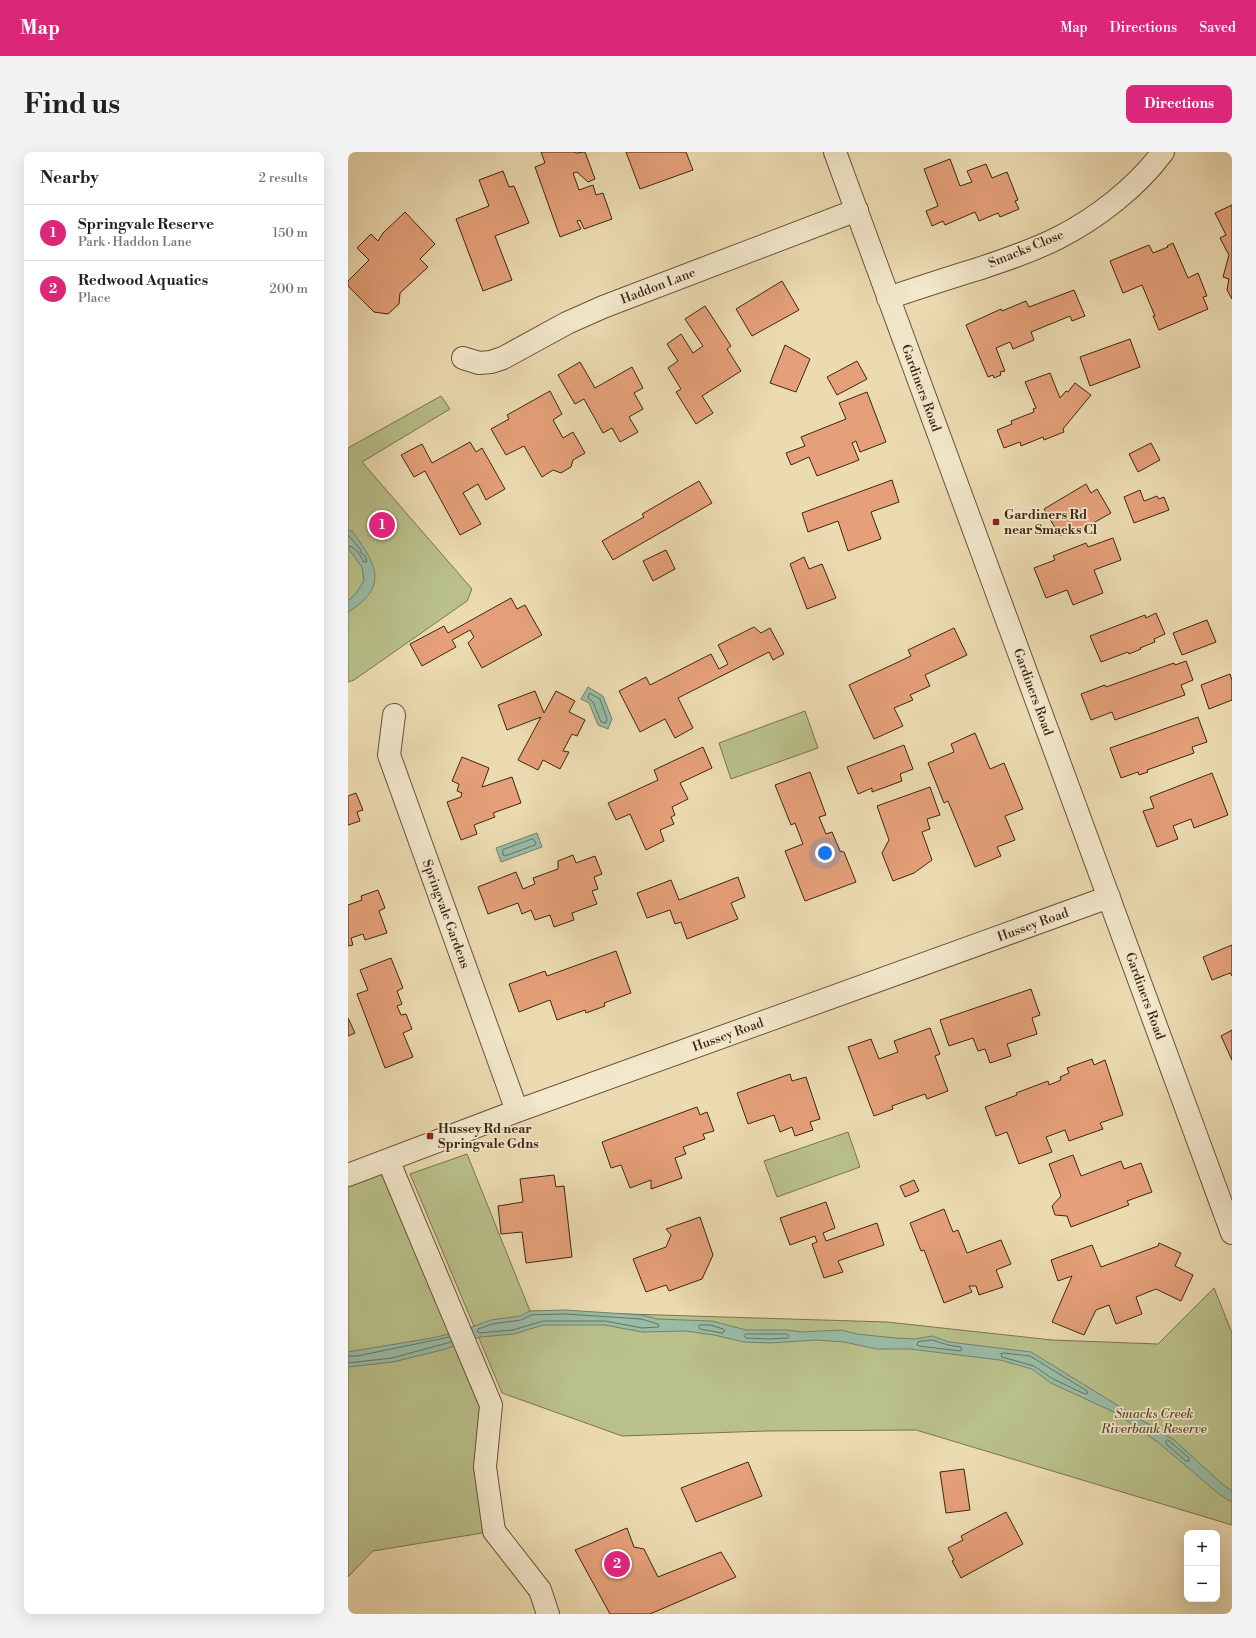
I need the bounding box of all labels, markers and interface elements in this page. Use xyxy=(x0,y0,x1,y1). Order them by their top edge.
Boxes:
text: Map xyxy=(20,16,60,40)
text: Map xyxy=(1060,19,1088,37)
text: Directions xyxy=(1110,19,1177,37)
text: Saved xyxy=(1199,19,1236,37)
button: Directions xyxy=(1126,85,1232,123)
text: Find us xyxy=(24,87,120,122)
text: Nearby xyxy=(40,167,99,189)
text: 2 results xyxy=(259,170,308,186)
text: Springvale Reserve xyxy=(78,215,214,234)
text: 1 xyxy=(50,225,56,241)
text: 150 m xyxy=(273,225,308,241)
street label: Smacks Close xyxy=(986,226,1066,271)
text: Park · Haddon Lane xyxy=(78,234,192,250)
street label: Haddon Lane xyxy=(618,264,698,308)
text: Redwood Aquatics xyxy=(78,271,208,290)
text: 2 xyxy=(49,281,57,297)
text: 200 m xyxy=(269,281,308,297)
text: Place xyxy=(78,290,110,306)
street label: Gardiners Road xyxy=(898,342,944,434)
place label: Gardiners Rd near Smacks Cl xyxy=(1004,507,1098,538)
pin: 1 xyxy=(369,510,395,540)
marker: Gardiners Rd near Smacks Cl xyxy=(991,517,1001,527)
street label: Gardiners Road xyxy=(1010,646,1056,738)
your location xyxy=(815,843,835,863)
street label: Springvale Gardens xyxy=(419,857,473,971)
street label: Hussey Road xyxy=(995,904,1071,945)
street label: Gardiners Road xyxy=(1122,950,1168,1042)
street label: Hussey Road xyxy=(690,1014,766,1055)
place label: Hussey Rd near Springvale Gdns xyxy=(438,1121,539,1152)
marker: Hussey Rd near Springvale Gdns xyxy=(425,1131,435,1141)
park label: Smacks Creek Riverbank Reserve xyxy=(1100,1406,1207,1437)
map controls xyxy=(1184,1530,1220,1602)
button: + xyxy=(1184,1530,1220,1566)
pin: 2 xyxy=(604,1549,630,1579)
button: − xyxy=(1184,1566,1220,1602)

